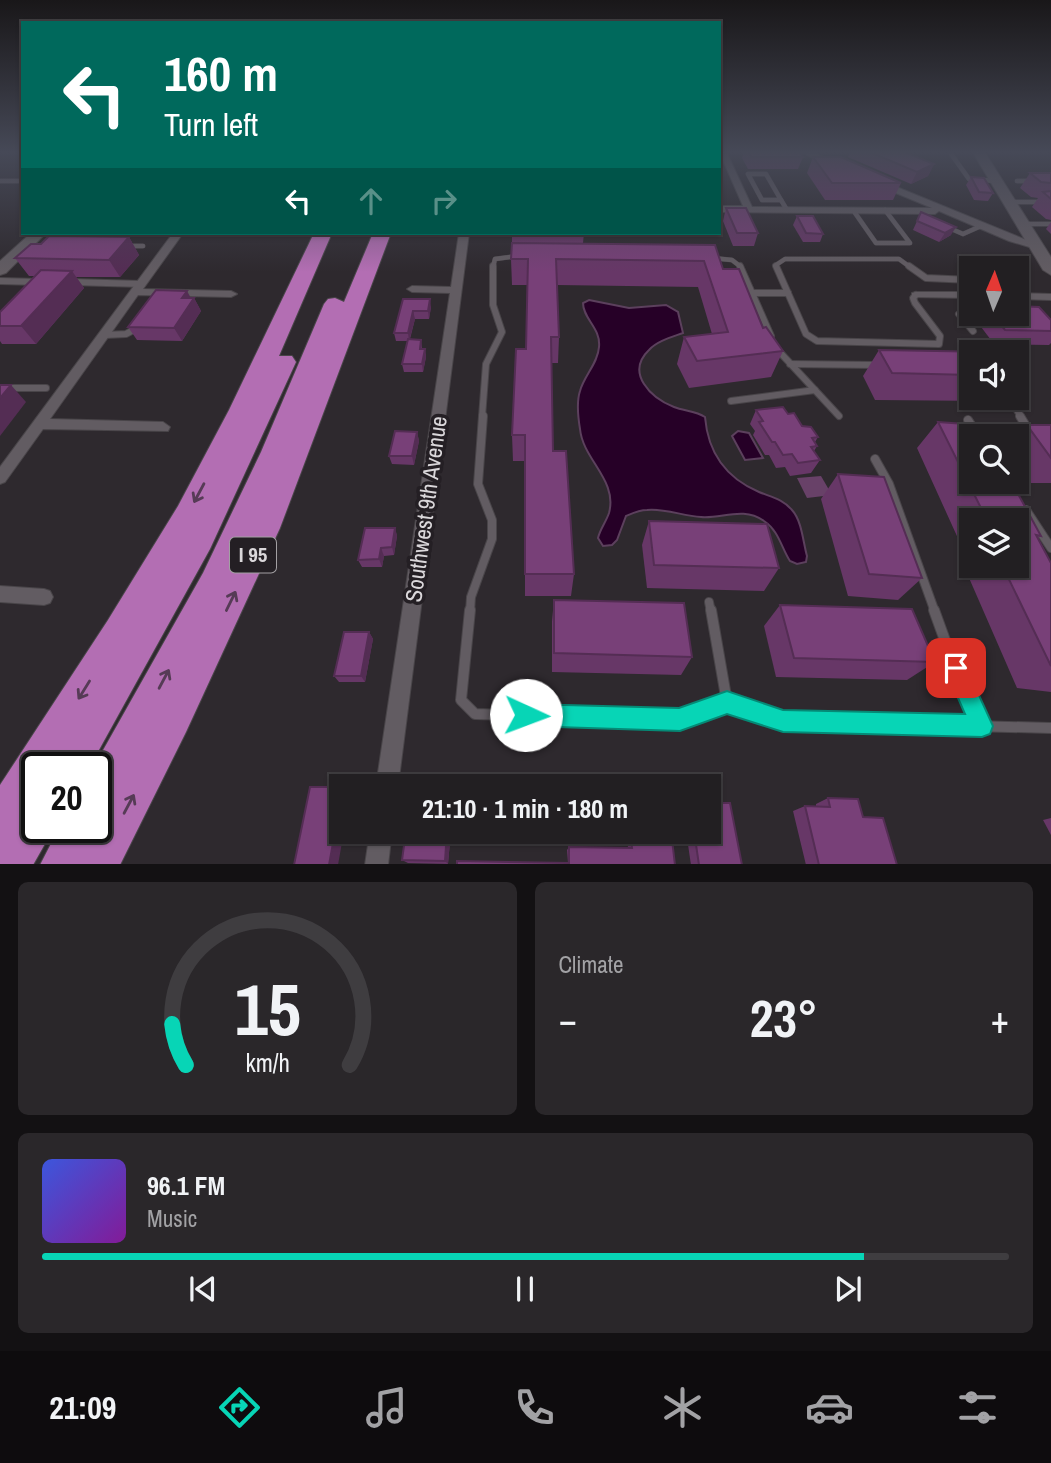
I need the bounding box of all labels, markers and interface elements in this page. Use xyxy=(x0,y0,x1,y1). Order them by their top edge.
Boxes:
text: 160 m xyxy=(164,40,278,106)
icon: left xyxy=(49,49,140,140)
text: Turn left xyxy=(164,103,258,146)
icon: left xyxy=(279,182,317,220)
icon: ahead xyxy=(352,182,390,220)
icon: right xyxy=(425,182,463,220)
north arrow xyxy=(959,256,1029,326)
map controls xyxy=(959,256,1029,578)
button: sound xyxy=(959,340,1029,410)
street label: Southwest 9th Avenue xyxy=(397,414,454,604)
button: search xyxy=(959,424,1029,494)
one-way arrow xyxy=(192,482,205,503)
button: layers xyxy=(959,508,1029,578)
road number: I 95 xyxy=(230,538,276,572)
one-way arrow xyxy=(225,591,239,612)
pin xyxy=(926,638,986,698)
icon: arrive xyxy=(937,649,975,687)
one-way arrow xyxy=(157,669,171,690)
position arrow xyxy=(489,678,563,752)
one-way arrow xyxy=(77,679,91,699)
speed limit sign: 20 xyxy=(21,752,112,843)
text: 21:10 · 1 min · 180 m xyxy=(422,791,628,826)
one-way arrow xyxy=(122,795,136,815)
text: Climate xyxy=(559,949,623,980)
text: 15 xyxy=(234,960,300,1058)
text: 23° xyxy=(750,983,818,1053)
text: − xyxy=(559,994,577,1045)
text: + xyxy=(991,994,1009,1045)
text: km/h xyxy=(245,1045,289,1079)
text: 96.1 FM xyxy=(147,1168,225,1203)
text: Music xyxy=(147,1203,197,1234)
icon: previous xyxy=(184,1270,222,1308)
icon: pause xyxy=(506,1270,544,1308)
icon: next xyxy=(829,1270,867,1308)
icon: directions xyxy=(215,1383,264,1432)
icon: music xyxy=(362,1383,411,1432)
icon: phone xyxy=(510,1383,559,1432)
icon: climate xyxy=(658,1383,707,1432)
icon: car xyxy=(805,1383,854,1432)
icon: filters xyxy=(953,1383,1002,1432)
text: 21:09 xyxy=(49,1386,116,1429)

